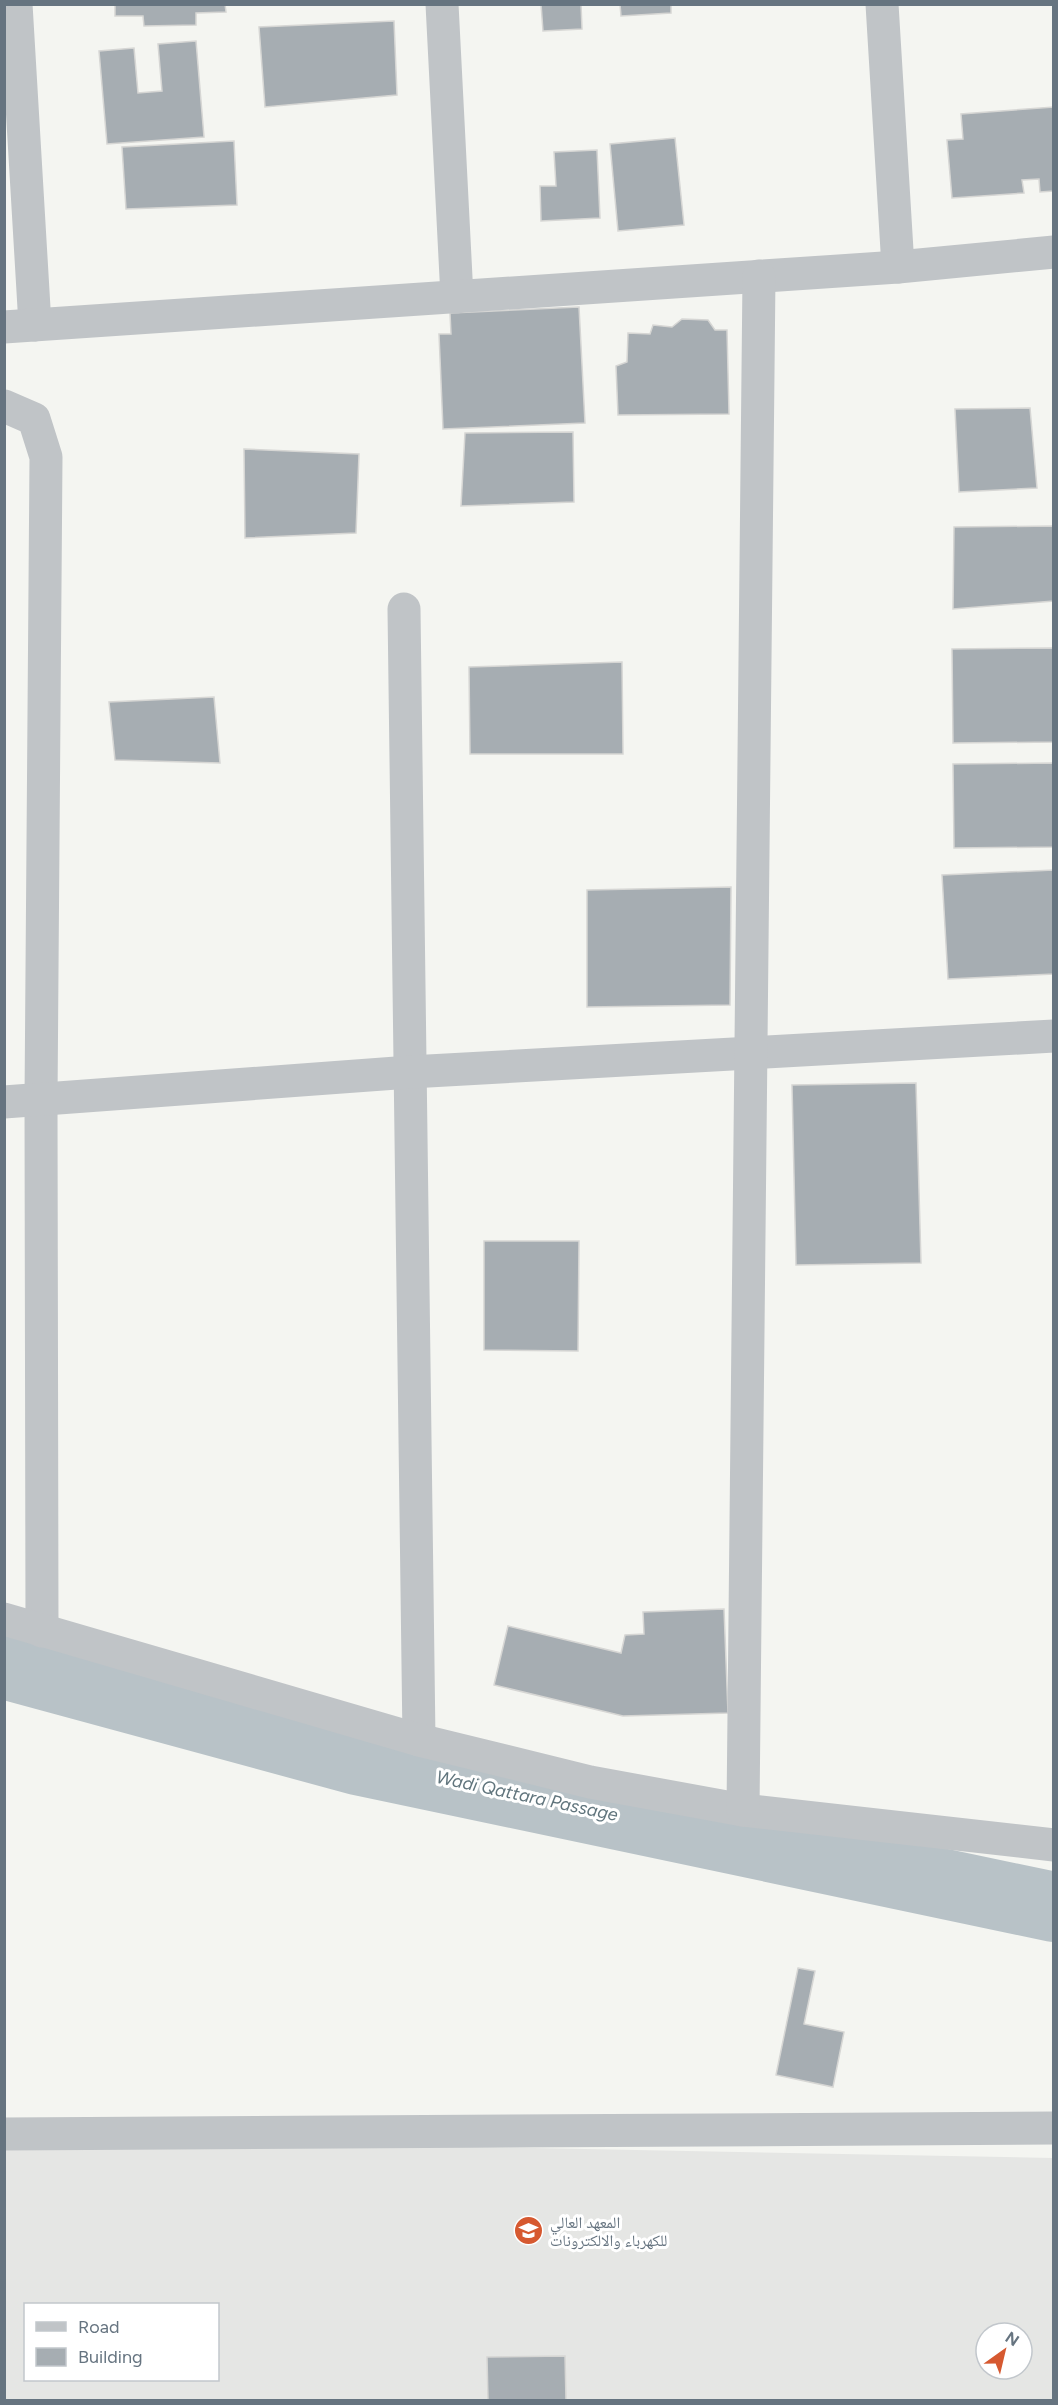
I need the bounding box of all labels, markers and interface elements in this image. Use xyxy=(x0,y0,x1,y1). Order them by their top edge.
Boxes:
water label: Wadi Qattara Passage xyxy=(434,1766,620,1826)
place label: المعهد العالي للكهرباء والالكترونات xyxy=(550,2213,667,2250)
school or university icon: المعهد العالي للكهرباء والالكترونات xyxy=(513,2215,545,2247)
legend xyxy=(24,2303,219,2381)
text: Road xyxy=(78,2316,119,2338)
north arrow xyxy=(974,2321,1034,2381)
text: N xyxy=(1002,2328,1023,2350)
text: Building xyxy=(78,2346,143,2368)

